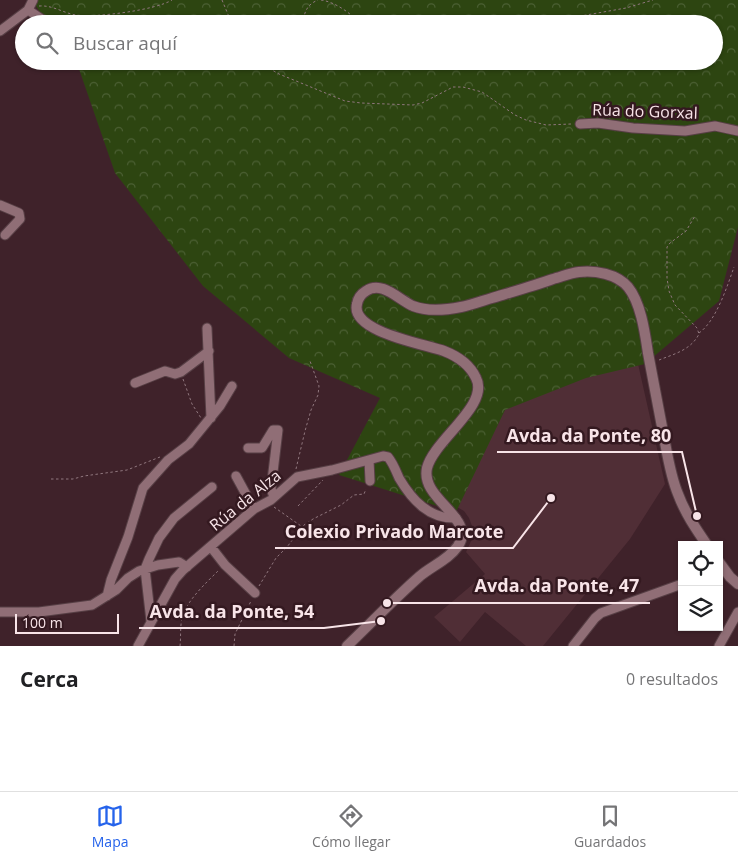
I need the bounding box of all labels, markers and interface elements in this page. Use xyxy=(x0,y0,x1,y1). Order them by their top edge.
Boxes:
search box xyxy=(15,15,723,70)
icon: search xyxy=(33,29,61,57)
text: Buscar aquí xyxy=(73,30,177,56)
street label: Rúa do Gorxal xyxy=(592,98,698,124)
callout: Avda. da Ponte, 80 xyxy=(497,419,682,452)
text: Avda. da Ponte, 80 xyxy=(507,423,671,447)
street label: Rúa da Alza xyxy=(205,464,285,536)
callout: Colexio Privado Marcote xyxy=(275,515,513,548)
text: Colexio Privado Marcote xyxy=(285,519,503,543)
map controls xyxy=(678,541,723,631)
button: locate xyxy=(678,541,723,586)
callout: Avda. da Ponte, 47 xyxy=(465,570,650,603)
text: Avda. da Ponte, 47 xyxy=(475,573,639,597)
button: layers xyxy=(678,586,723,631)
callout: Avda. da Ponte, 54 xyxy=(139,595,324,628)
text: Avda. da Ponte, 54 xyxy=(150,599,314,623)
scale bar xyxy=(15,611,119,634)
text: 100 m xyxy=(22,613,63,632)
text: Cerca xyxy=(20,665,79,693)
text: 0 resultados xyxy=(626,668,718,690)
tab: Mapa xyxy=(92,802,129,851)
tab: Cómo llegar xyxy=(312,802,390,851)
tab: Guardados xyxy=(574,802,646,851)

